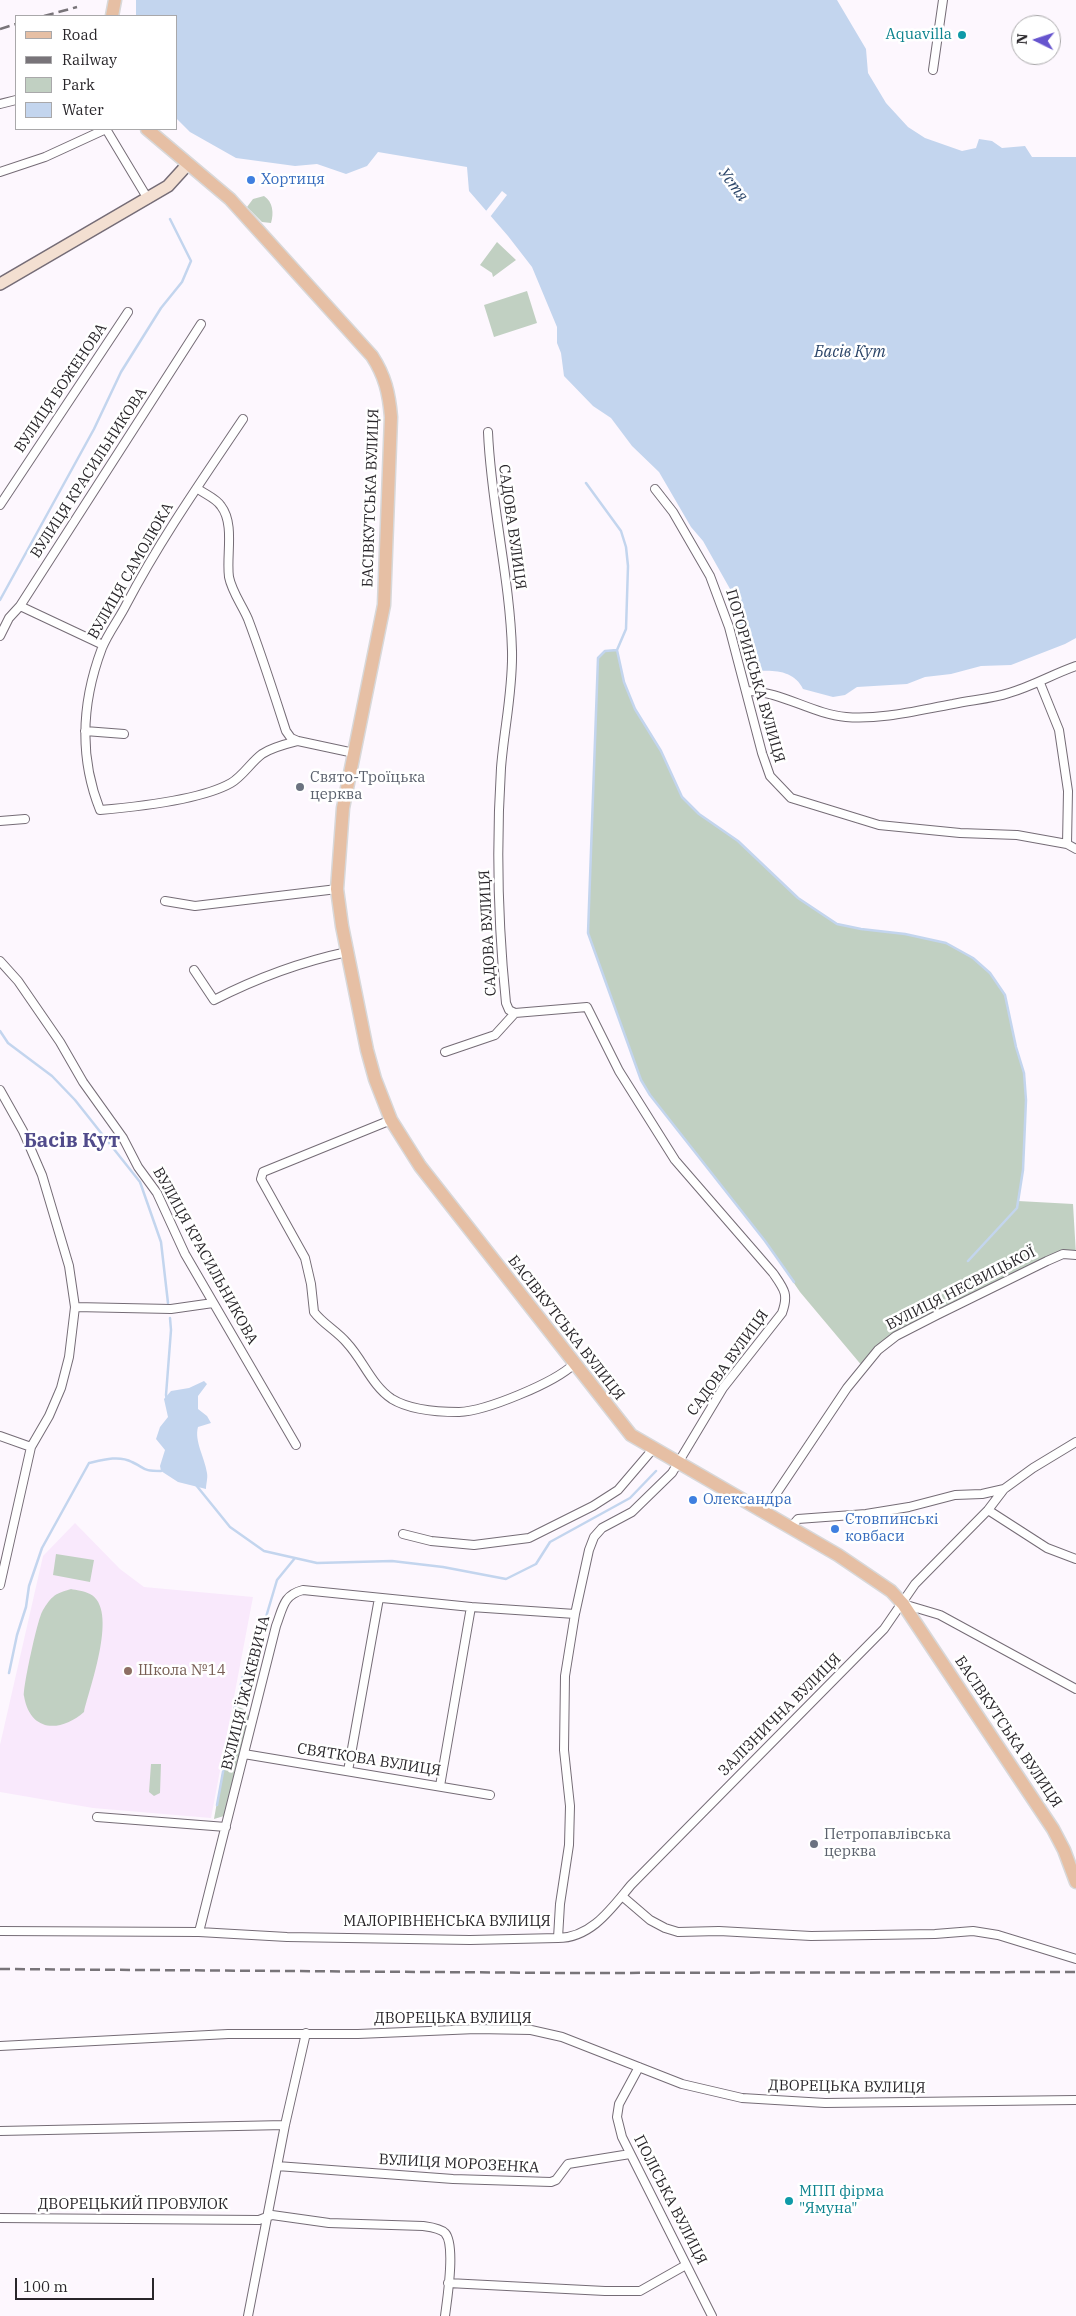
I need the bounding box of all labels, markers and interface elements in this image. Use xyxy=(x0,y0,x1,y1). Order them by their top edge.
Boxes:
legend xyxy=(15,15,178,130)
north arrow xyxy=(1011,15,1061,65)
text: Road xyxy=(62,25,98,44)
place label: Aquavilla xyxy=(886,26,952,44)
marker: Aquavilla xyxy=(956,29,968,41)
text: N xyxy=(1013,33,1031,45)
text: Railway xyxy=(62,50,117,69)
text: Park xyxy=(62,75,95,94)
text: Water xyxy=(62,100,104,119)
water label: Устя xyxy=(714,164,752,206)
place label: Хортиця xyxy=(261,171,325,189)
marker: Хортиця xyxy=(245,174,257,186)
street label: ВУЛИЦЯ БОЖЕНОВА xyxy=(11,320,111,456)
water label: Басів Кут xyxy=(814,342,886,362)
street label: ВУЛИЦЯ КРАСИЛЬНИКОВА xyxy=(27,384,151,562)
street label: БАСІВКУТСЬКА ВУЛИЦЯ xyxy=(359,408,383,588)
street label: САДОВА ВУЛИЦЯ xyxy=(494,463,530,591)
street label: ВУЛИЦЯ САМОЛЮКА xyxy=(85,500,177,642)
street label: ПОГОРИНСЬКА ВУЛИЦЯ xyxy=(722,587,788,765)
place label: Свято-Троїцька церква xyxy=(310,769,425,804)
marker: Свято-Троїцька церква xyxy=(294,781,306,793)
street label: САДОВА ВУЛИЦЯ xyxy=(476,869,500,997)
district label: Басів Кут xyxy=(24,1129,120,1153)
street label: ВУЛИЦЯ КРАСИЛЬНИКОВА xyxy=(149,1164,261,1348)
street label: ВУЛИЦЯ НЕСВИЦЬКОЇ xyxy=(883,1243,1039,1335)
street label: БАСІВКУТСЬКА ВУЛИЦЯ xyxy=(504,1252,628,1404)
street label: САДОВА ВУЛИЦЯ xyxy=(684,1307,772,1419)
place label: Олександра xyxy=(703,1491,792,1509)
marker: Олександра xyxy=(687,1494,699,1506)
place label: Стовпинські ковбаси xyxy=(845,1511,938,1546)
marker: Стовпинські ковбаси xyxy=(829,1523,841,1535)
street label: ВУЛИЦЯ ЇЖАКЕВИЧА xyxy=(218,1614,274,1772)
street label: ЗАЛІЗНИЧНА ВУЛИЦЯ xyxy=(715,1650,845,1780)
street label: БАСІВКУТСЬКА ВУЛИЦЯ xyxy=(951,1653,1065,1811)
place label: Школа №14 xyxy=(138,1662,226,1680)
marker: Школа №14 xyxy=(122,1665,134,1677)
street label: СВЯТКОВА ВУЛИЦЯ xyxy=(296,1740,442,1780)
place label: Петропавлівська церква xyxy=(824,1826,951,1861)
marker: Петропавлівська церква xyxy=(808,1838,820,1850)
street label: МАЛОРІВНЕНСЬКА ВУЛИЦЯ xyxy=(343,1913,551,1931)
street label: ДВОРЕЦЬКА ВУЛИЦЯ xyxy=(374,2010,532,2028)
street label: ДВОРЕЦЬКА ВУЛИЦЯ xyxy=(768,2077,926,2097)
street label: ПОЛІСЬКА ВУЛИЦЯ xyxy=(630,2132,710,2268)
street label: ВУЛИЦЯ МОРОЗЕНКА xyxy=(378,2151,540,2177)
place label: МПП фірма "Ямуна" xyxy=(799,2183,884,2218)
marker: МПП фірма "Ямуна" xyxy=(783,2195,795,2207)
street label: ДВОРЕЦЬКИЙ ПРОВУЛОК xyxy=(38,2196,228,2214)
scale bar xyxy=(18,2268,156,2300)
text: 100 m xyxy=(23,2277,68,2296)

